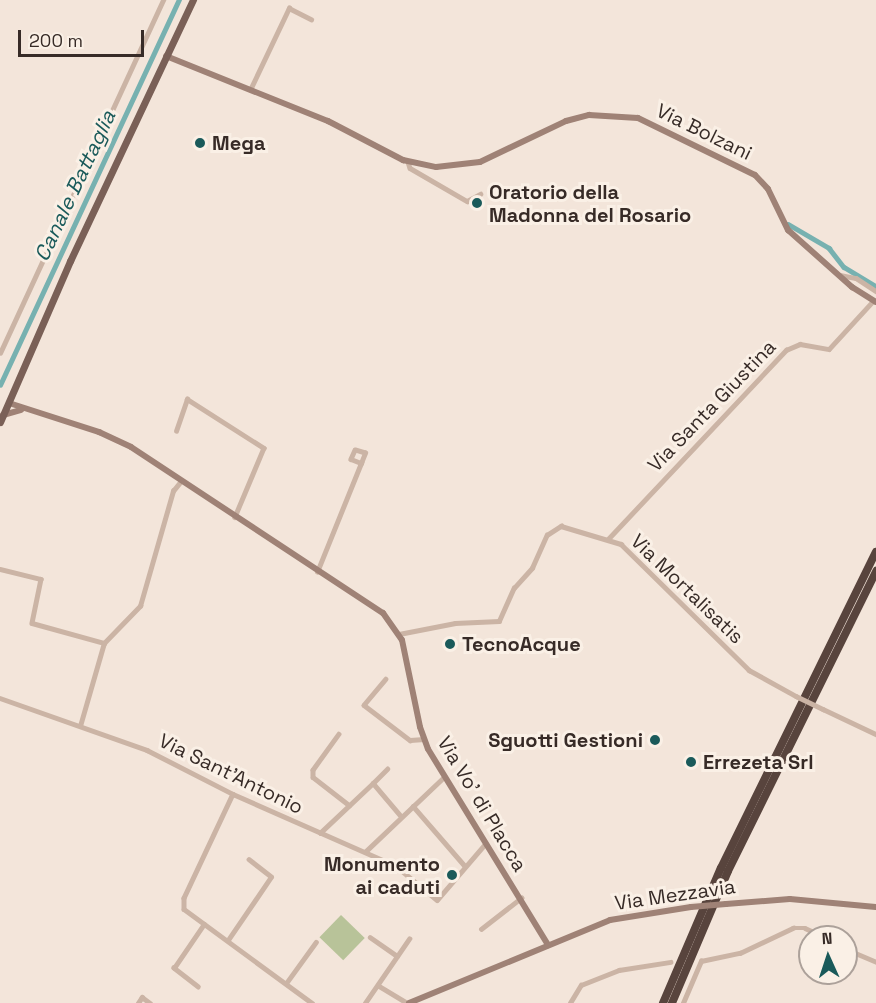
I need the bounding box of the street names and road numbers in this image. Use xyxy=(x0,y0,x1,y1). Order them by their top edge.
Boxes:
street label: Via Bolzani xyxy=(652,99,756,165)
street label: Via Santa Giustina xyxy=(643,335,781,477)
street label: Via Mortalisatis xyxy=(626,529,748,649)
street label: Via Sant'Antonio xyxy=(155,729,307,819)
street label: Via Vo' di Placca xyxy=(432,732,532,876)
street label: Via Mezzavia xyxy=(613,875,737,915)

